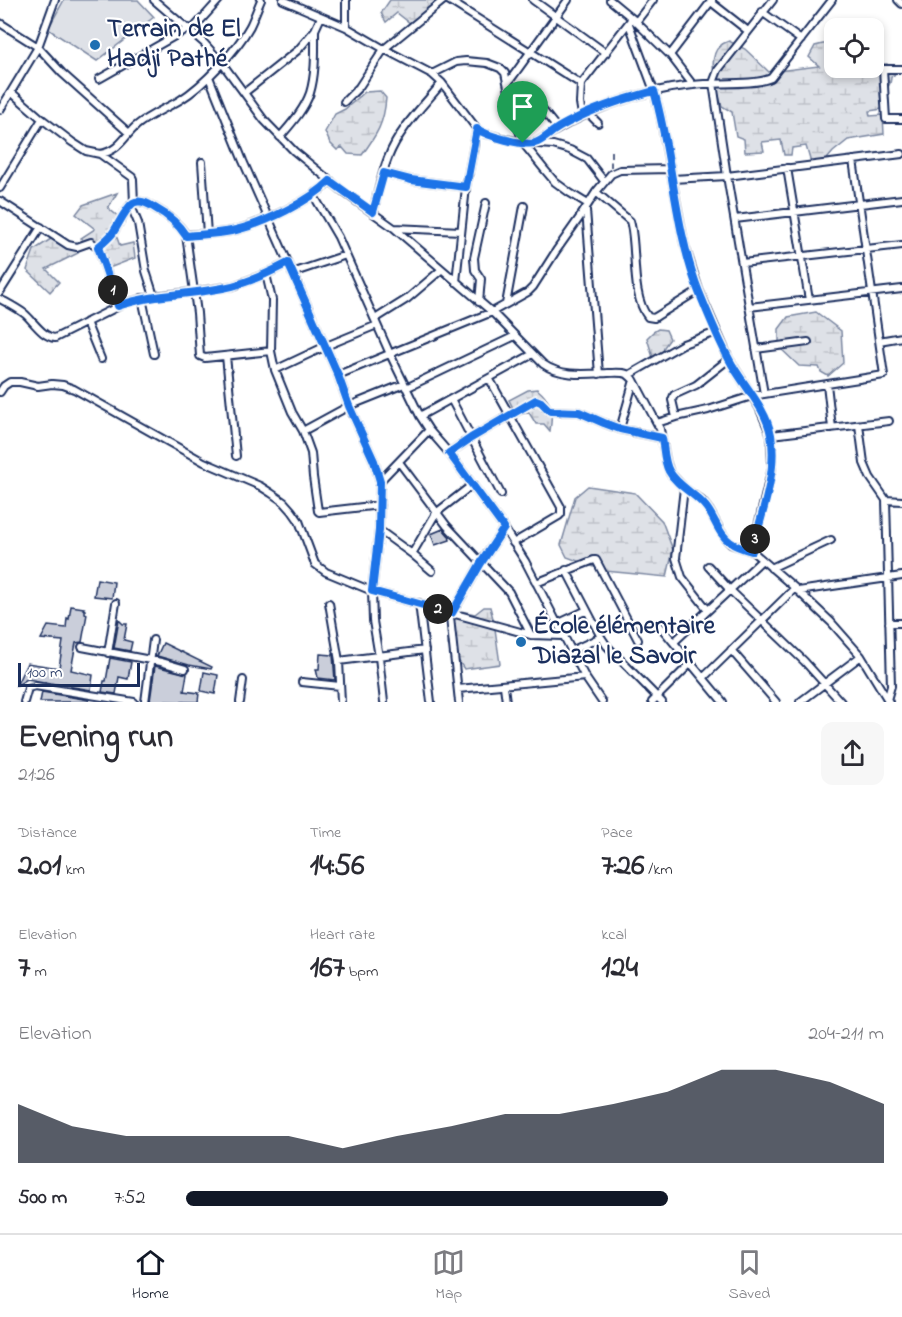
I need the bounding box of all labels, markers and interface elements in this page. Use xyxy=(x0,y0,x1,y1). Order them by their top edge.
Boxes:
place label: Terrain de El Hadji Pathé xyxy=(107,11,241,79)
map controls xyxy=(824,18,884,78)
button: locate xyxy=(824,18,884,78)
marker: Terrain de El Hadji Pathé xyxy=(88,38,102,52)
pin xyxy=(497,81,548,143)
icon: arrive xyxy=(506,90,539,123)
pin: 1 xyxy=(98,275,128,305)
text: 1 xyxy=(110,278,116,302)
pin: 3 xyxy=(740,524,770,554)
text: 3 xyxy=(752,527,758,551)
pin: 2 xyxy=(423,594,453,624)
text: 2 xyxy=(434,597,442,621)
place label: École élémentaire Diazal le Savoir xyxy=(532,608,716,676)
marker: École élémentaire Diazal le Savoir xyxy=(514,635,528,649)
scale bar xyxy=(18,660,140,688)
text: 100 m xyxy=(27,661,62,685)
text: Evening run xyxy=(18,714,173,762)
button: share xyxy=(821,722,884,785)
text: 21:26 xyxy=(18,761,55,790)
text: Distance xyxy=(18,821,77,845)
text: Time xyxy=(310,821,341,845)
text: Pace xyxy=(601,821,633,845)
text: 2.01 xyxy=(18,845,62,889)
text: 14:56 xyxy=(310,845,364,889)
text: 7:26 xyxy=(601,845,644,889)
text: km xyxy=(62,858,85,882)
text: /km xyxy=(644,858,673,882)
text: Elevation xyxy=(18,923,77,947)
text: Heart rate xyxy=(310,923,375,947)
text: kcal xyxy=(601,923,627,947)
text: 7 xyxy=(18,947,30,991)
text: 167 xyxy=(310,947,345,991)
text: 124 xyxy=(601,947,638,991)
text: m xyxy=(30,960,47,984)
text: bpm xyxy=(345,960,378,984)
text: Elevation xyxy=(18,1020,92,1049)
text: 204–211 m xyxy=(808,1020,884,1049)
text: 500 m xyxy=(18,1184,67,1213)
text: 7:52 xyxy=(114,1184,145,1213)
tab: Home xyxy=(132,1246,169,1306)
tab: Map xyxy=(432,1246,465,1306)
tab: Saved xyxy=(729,1246,770,1306)

